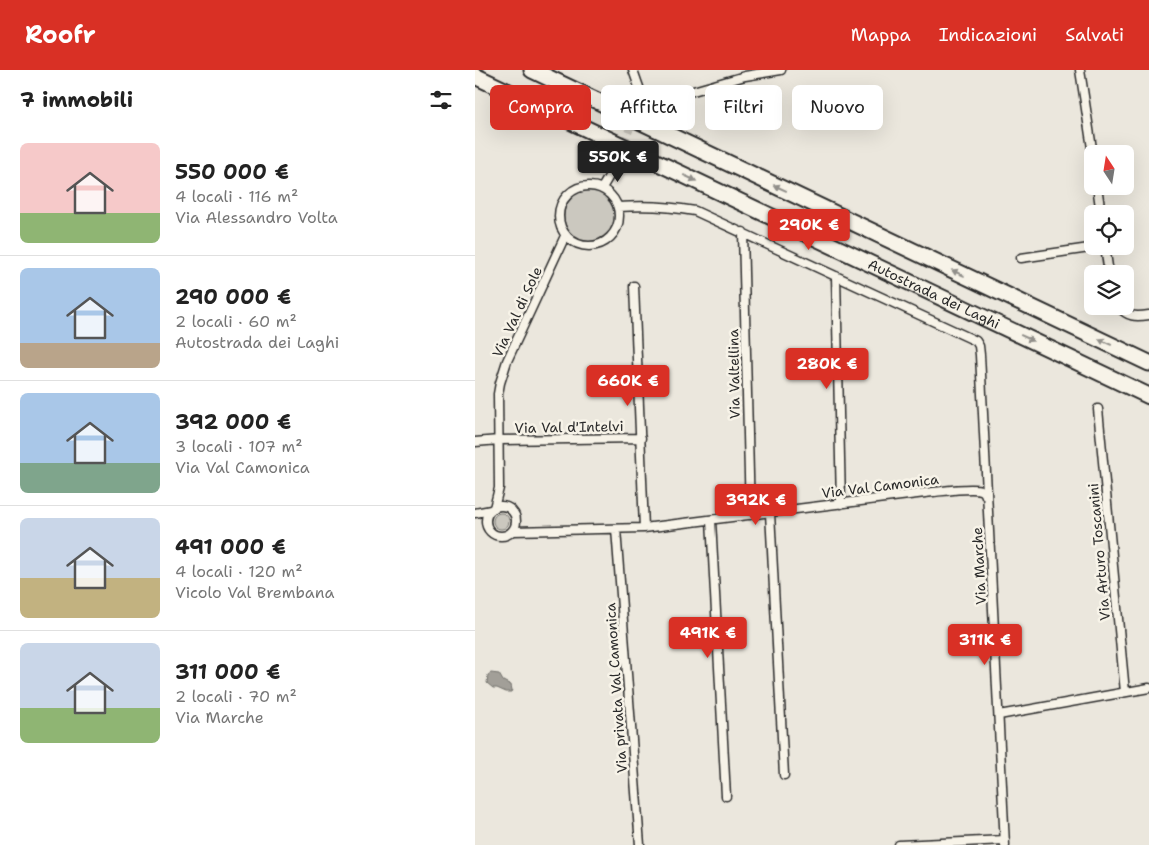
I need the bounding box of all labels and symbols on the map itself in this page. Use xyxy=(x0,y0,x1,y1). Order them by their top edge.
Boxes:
pin: 550K € xyxy=(577,140,659,183)
north arrow xyxy=(1084,145,1134,195)
one-way arrow xyxy=(683,174,698,182)
one-way arrow xyxy=(773,184,787,192)
pin: 290K € xyxy=(768,208,850,251)
street label: Autostrada dei Laghi xyxy=(865,255,1003,333)
street label: Via Val di Sole xyxy=(488,264,546,360)
one-way arrow xyxy=(951,268,965,276)
street label: Via Valtellina xyxy=(724,328,744,419)
one-way arrow xyxy=(1020,334,1034,342)
one-way arrow xyxy=(1098,338,1112,346)
pin: 280K € xyxy=(786,348,868,390)
pin: 660K € xyxy=(587,364,669,407)
street label: Via Val d'Intelvi xyxy=(514,417,624,437)
street label: Via Val Camonica xyxy=(820,470,940,502)
street label: Via Arturo Toscanini xyxy=(1084,483,1114,621)
pin: 392K € xyxy=(715,484,797,526)
street label: Via Marche xyxy=(968,527,990,605)
street label: Via privata Val Camonica xyxy=(601,602,631,774)
pin: 491K € xyxy=(667,616,749,659)
pin: 311K € xyxy=(944,624,1026,666)

